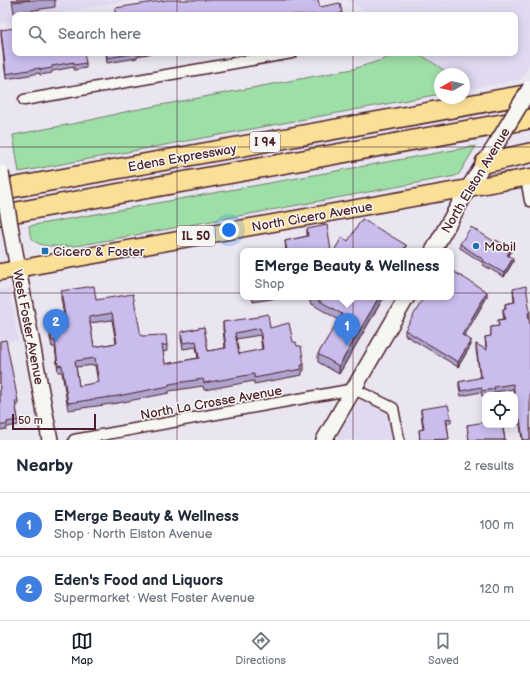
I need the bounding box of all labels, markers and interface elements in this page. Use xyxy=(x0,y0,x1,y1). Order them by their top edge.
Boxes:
search box xyxy=(12,12,518,56)
icon: search xyxy=(26,23,48,45)
text: Search here xyxy=(58,25,141,44)
north arrow xyxy=(434,68,470,104)
street label: North Elston Avenue xyxy=(438,125,514,236)
road number: I 94 xyxy=(250,132,280,152)
street label: Edens Expressway xyxy=(127,141,238,175)
street label: North Cicero Avenue xyxy=(250,198,374,236)
your location xyxy=(219,220,239,240)
road number: IL 50 xyxy=(177,226,215,246)
place label: Mobil xyxy=(484,239,516,255)
marker: Mobil xyxy=(471,241,481,251)
place label: Cicero & Foster xyxy=(53,244,145,260)
marker: Cicero & Foster xyxy=(40,246,50,256)
popup xyxy=(240,248,454,300)
text: EMerge Beauty & Wellness xyxy=(255,257,439,276)
street label: West Foster Avenue xyxy=(9,268,47,386)
text: Shop xyxy=(255,276,285,292)
pin: 2 xyxy=(43,309,69,342)
pin: 1 xyxy=(334,313,360,346)
street label: North La Crosse Avenue xyxy=(139,383,283,423)
map controls xyxy=(482,392,518,428)
button: locate xyxy=(482,392,518,428)
scale bar xyxy=(12,412,96,431)
text: 50 m xyxy=(18,414,43,427)
text: Nearby xyxy=(16,456,73,476)
text: 2 results xyxy=(464,458,514,474)
text: EMerge Beauty & Wellness xyxy=(54,507,239,526)
text: 1 xyxy=(26,517,32,533)
text: 100 m xyxy=(479,517,514,533)
text: Shop · North Elston Avenue xyxy=(54,526,213,542)
text: Eden's Food and Liquors xyxy=(54,571,223,590)
text: 2 xyxy=(25,581,33,597)
text: 120 m xyxy=(479,581,514,597)
text: Supermarket · West Foster Avenue xyxy=(54,590,255,606)
tab: Map xyxy=(71,630,93,667)
tab: Directions xyxy=(235,630,286,667)
tab: Saved xyxy=(428,630,459,667)

